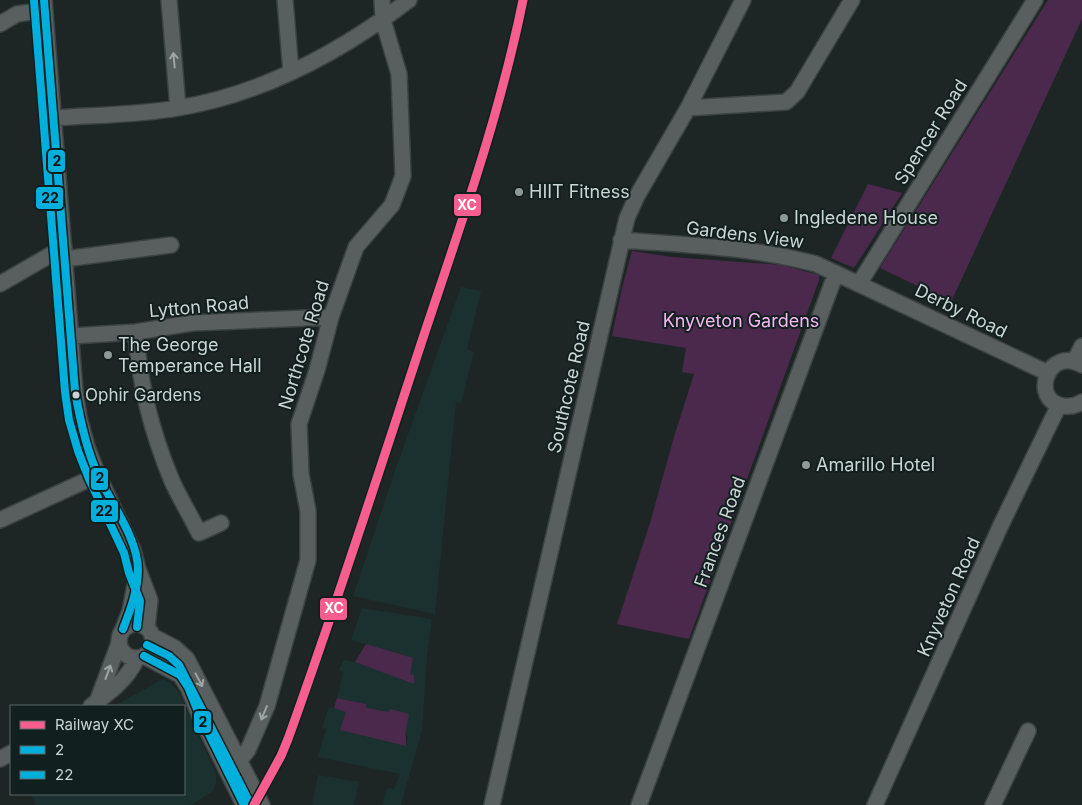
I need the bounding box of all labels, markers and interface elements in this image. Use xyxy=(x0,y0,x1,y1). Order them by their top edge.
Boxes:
one-way arrow xyxy=(169,52,179,68)
street label: Spencer Road xyxy=(890,75,971,188)
line badge: 2 xyxy=(47,149,66,173)
text: 2 xyxy=(53,152,62,169)
place label: HIIT Fitness xyxy=(529,181,630,202)
line badge: 22 xyxy=(35,186,64,210)
marker: HIIT Fitness xyxy=(513,186,525,198)
text: 22 xyxy=(41,189,59,206)
line badge: XC xyxy=(453,193,482,217)
text: XC xyxy=(457,196,477,213)
place label: Ingledene House xyxy=(794,207,938,228)
marker: Ingledene House xyxy=(778,212,790,224)
street label: Gardens View xyxy=(685,217,805,252)
street label: Northcote Road xyxy=(274,278,333,412)
street label: Derby Road xyxy=(912,279,1011,342)
street label: Lytton Road xyxy=(148,292,250,321)
park label: Knyveton Gardens xyxy=(663,310,819,331)
street label: Southcote Road xyxy=(543,319,594,455)
place label: The George Temperance Hall xyxy=(118,334,262,376)
marker: The George Temperance Hall xyxy=(102,349,114,361)
place label: Ophir Gardens xyxy=(85,385,201,405)
marker: Ophir Gardens xyxy=(71,390,81,400)
place label: Amarillo Hotel xyxy=(816,454,935,475)
marker: Amarillo Hotel xyxy=(800,459,812,471)
line badge: 2 xyxy=(90,467,109,491)
text: 2 xyxy=(96,469,105,486)
street label: Frances Road xyxy=(690,474,749,590)
line badge: 22 xyxy=(90,499,119,523)
text: 22 xyxy=(95,502,113,519)
street label: Knyveton Road xyxy=(913,534,984,660)
line badge: XC xyxy=(319,597,348,621)
text: XC xyxy=(324,599,344,616)
one-way arrow xyxy=(104,665,113,681)
one-way arrow xyxy=(194,673,204,688)
one-way arrow xyxy=(259,704,268,720)
legend xyxy=(10,705,185,795)
line badge: 2 xyxy=(193,710,212,734)
text: 2 xyxy=(199,713,208,730)
text: Railway XC xyxy=(55,715,134,734)
text: 2 xyxy=(55,740,64,759)
text: 22 xyxy=(55,765,73,784)

